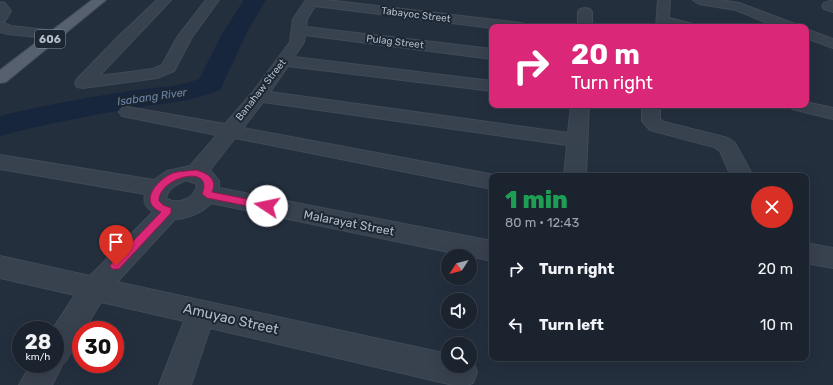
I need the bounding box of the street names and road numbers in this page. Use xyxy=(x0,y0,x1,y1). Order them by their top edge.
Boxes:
street label: Tabayoc Street xyxy=(381,5,451,25)
road number: 606 xyxy=(35,30,65,48)
street label: Pulag Street xyxy=(366,33,424,51)
street label: Banahaw Street xyxy=(233,57,289,123)
street label: Malarayat Street xyxy=(303,207,396,239)
street label: Amuyao Street xyxy=(182,300,281,338)

